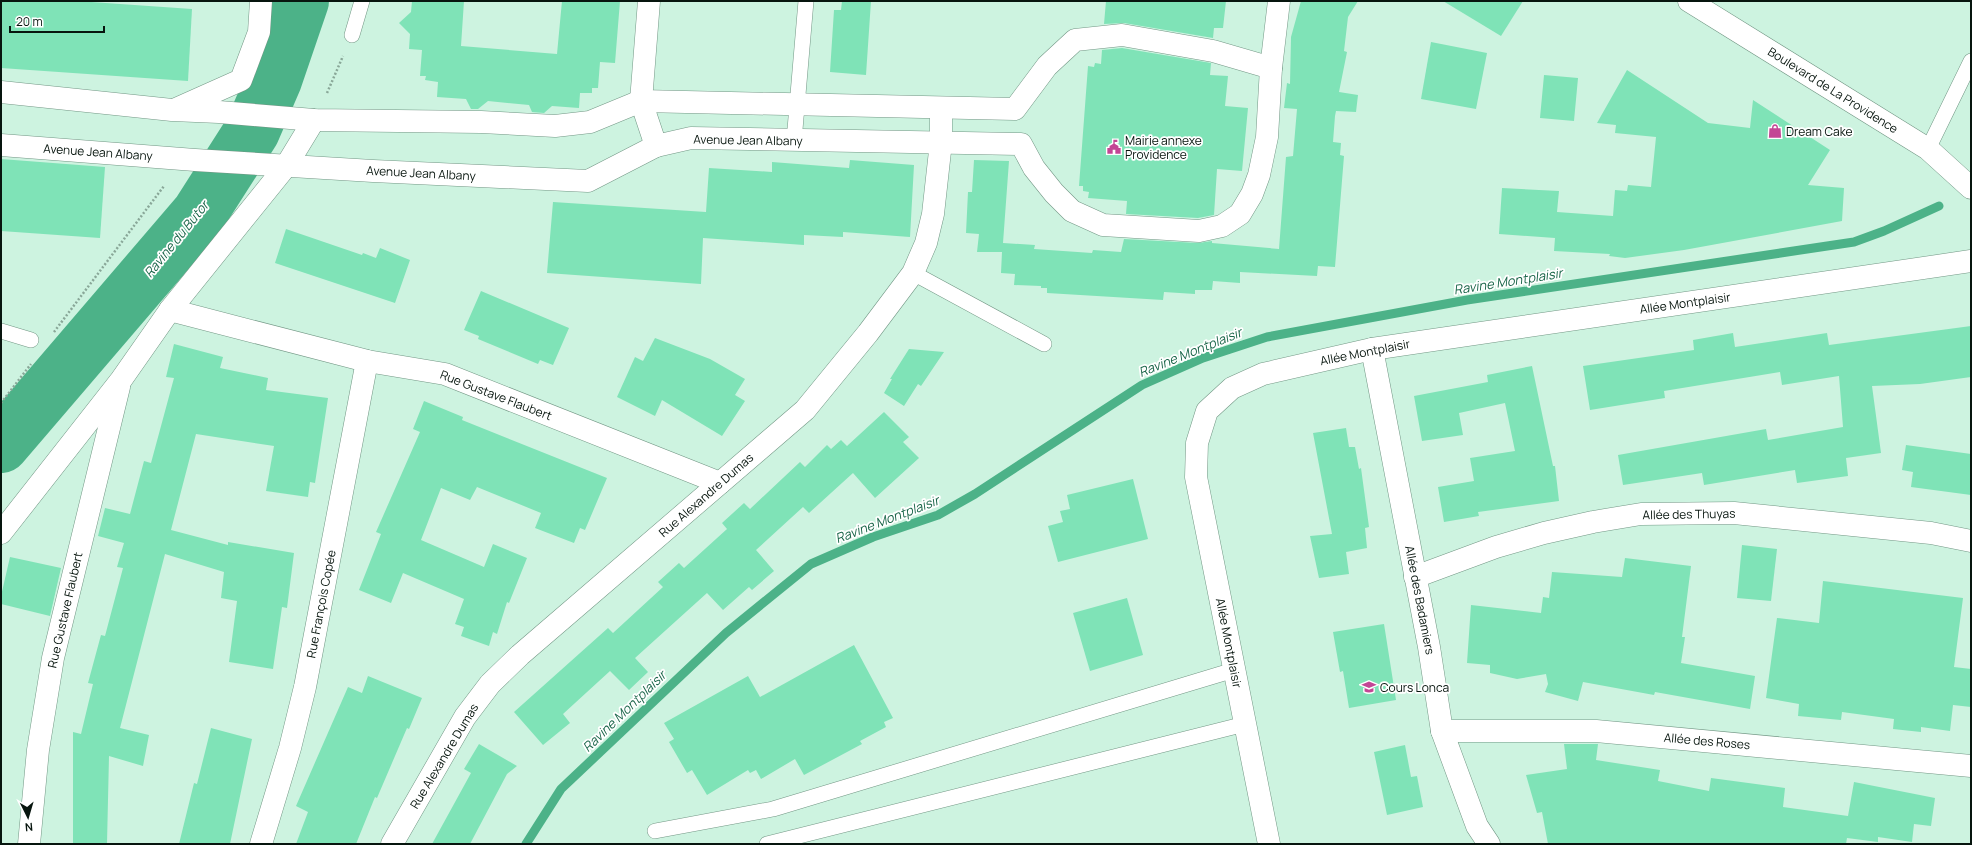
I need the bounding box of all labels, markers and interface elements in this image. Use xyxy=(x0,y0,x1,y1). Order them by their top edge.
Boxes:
scale bar xyxy=(10,8,104,34)
text: 20 m xyxy=(16,13,43,30)
street label: Boulevard de La Providence xyxy=(1765,43,1901,137)
shop icon: Dream Cake xyxy=(1767,123,1783,139)
place label: Dream Cake xyxy=(1786,123,1853,140)
street label: Avenue Jean Albany xyxy=(693,131,804,149)
place label: Mairie annexe Providence xyxy=(1125,132,1202,163)
public building icon: Mairie annexe Providence xyxy=(1106,139,1122,155)
street label: Avenue Jean Albany xyxy=(43,140,154,164)
street label: Avenue Jean Albany xyxy=(366,162,477,184)
water label: Ravine du Butor xyxy=(140,195,214,281)
water label: Ravine Montplaisir xyxy=(1452,263,1566,298)
street label: Allée Montplaisir xyxy=(1638,288,1732,318)
water label: Ravine Montplaisir xyxy=(1136,322,1246,381)
street label: Allée Montplaisir xyxy=(1318,335,1412,369)
street label: Rue Gustave Flaubert xyxy=(438,366,554,424)
street label: Rue Alexandre Dumas xyxy=(655,449,757,541)
water label: Ravine Montplaisir xyxy=(833,490,944,547)
street label: Allée des Thuyas xyxy=(1642,505,1736,523)
street label: Allée des Badamiers xyxy=(1401,544,1439,656)
street label: Rue François Copée xyxy=(302,548,340,660)
street label: Rue Gustave Flaubert xyxy=(43,550,87,670)
street label: Allée Montplaisir xyxy=(1212,596,1246,690)
water label: Ravine Montplaisir xyxy=(578,665,671,756)
school or university icon: Cours Lonca xyxy=(1361,679,1377,695)
place label: Cours Lonca xyxy=(1380,679,1449,696)
street label: Rue Alexandre Dumas xyxy=(406,700,482,812)
street label: Allée des Roses xyxy=(1663,729,1751,753)
north arrow xyxy=(8,797,48,837)
text: N xyxy=(24,820,34,835)

